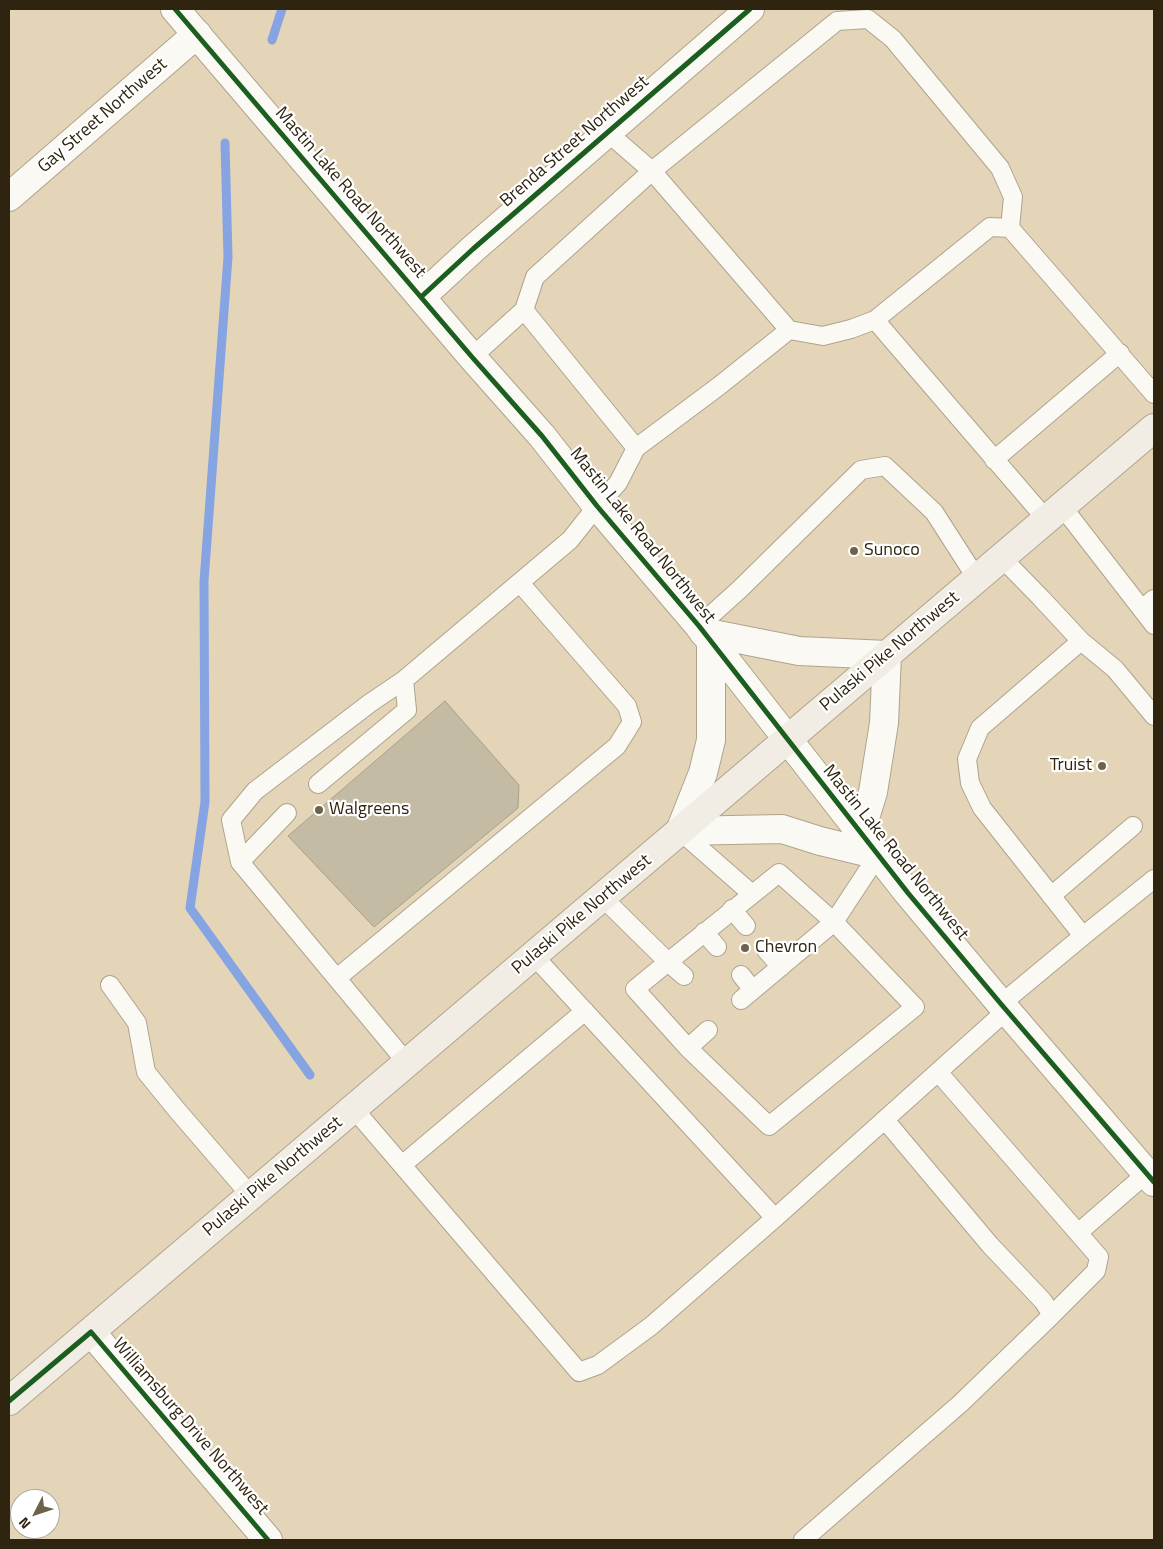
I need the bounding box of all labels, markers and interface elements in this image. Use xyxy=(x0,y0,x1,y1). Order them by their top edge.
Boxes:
street label: Gay Street Northwest xyxy=(34,54,172,178)
street label: Brenda Street Northwest xyxy=(496,72,654,212)
street label: Mastin Lake Road Northwest xyxy=(270,103,430,283)
street label: Mastin Lake Road Northwest xyxy=(565,444,719,628)
place label: Sunoco xyxy=(864,540,920,562)
marker: Sunoco xyxy=(848,545,860,557)
street label: Pulaski Pike Northwest xyxy=(816,587,964,717)
place label: Truist xyxy=(1050,755,1092,777)
marker: Truist xyxy=(1096,760,1108,772)
street label: Mastin Lake Road Northwest xyxy=(818,761,972,945)
place label: Walgreens xyxy=(329,799,409,821)
marker: Walgreens xyxy=(313,804,325,816)
street label: Pulaski Pike Northwest xyxy=(508,850,656,980)
place label: Chevron xyxy=(755,937,817,959)
marker: Chevron xyxy=(739,942,751,954)
street label: Pulaski Pike Northwest xyxy=(199,1112,347,1242)
street label: Williamsburg Drive Northwest xyxy=(107,1334,273,1520)
north arrow xyxy=(10,1489,60,1539)
text: N xyxy=(13,1513,35,1534)

